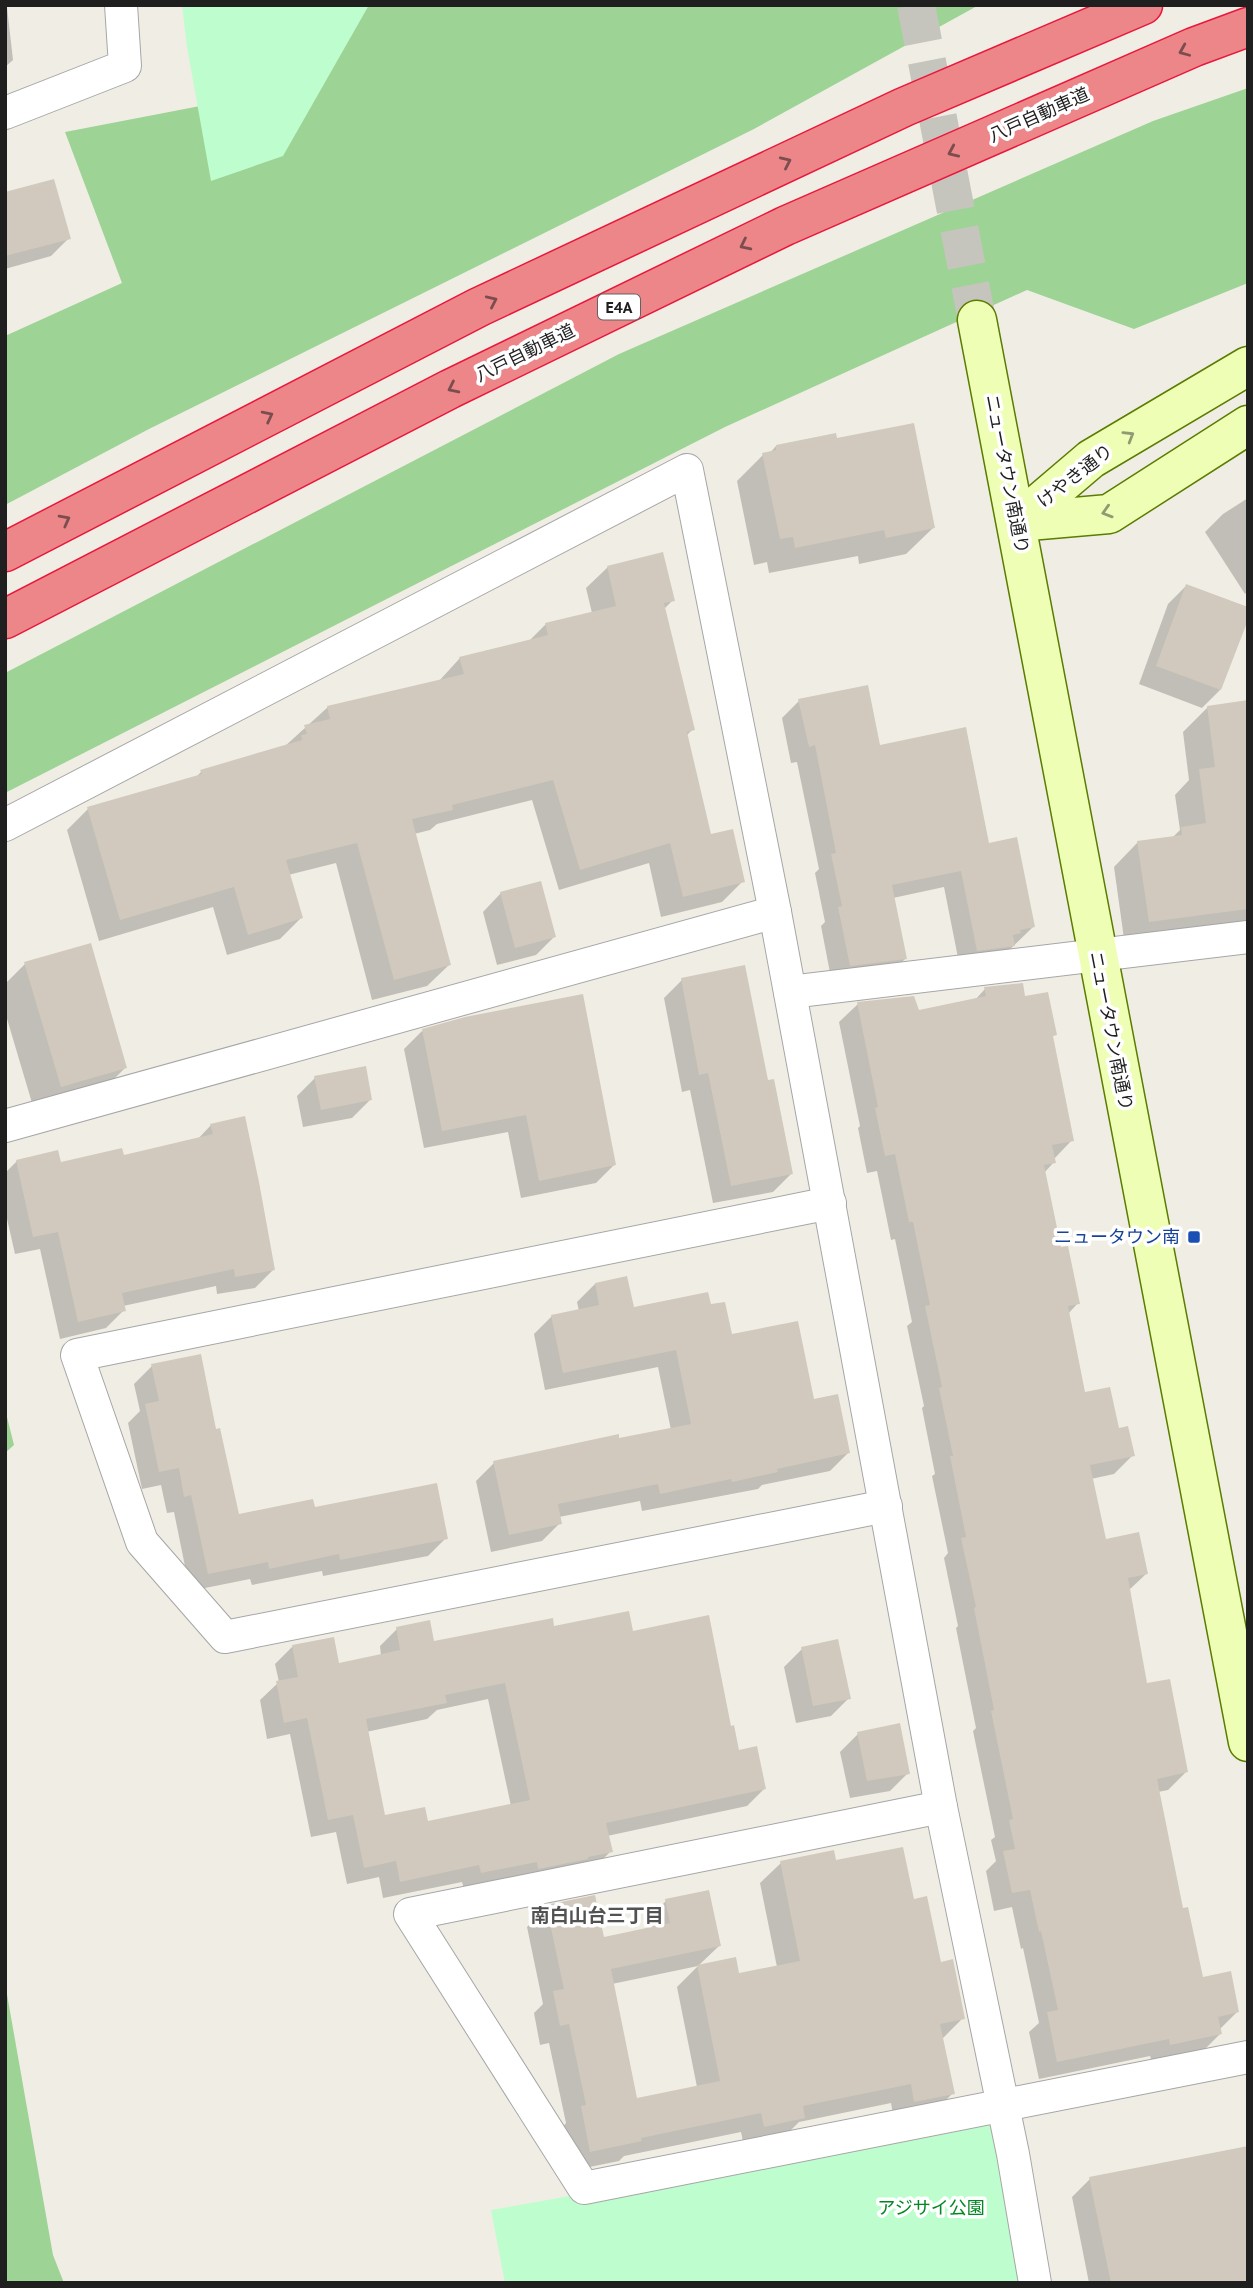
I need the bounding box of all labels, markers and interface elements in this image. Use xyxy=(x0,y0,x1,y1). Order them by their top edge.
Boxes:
one-way arrow xyxy=(1179,43,1191,57)
street label: 八戸自動車道 xyxy=(985,82,1093,147)
one-way arrow xyxy=(948,144,960,158)
one-way arrow xyxy=(779,156,791,170)
one-way arrow xyxy=(740,237,752,251)
road number: E4A xyxy=(598,294,640,320)
one-way arrow xyxy=(485,295,497,309)
street label: 八戸自動車道 xyxy=(471,319,578,387)
one-way arrow xyxy=(448,380,460,394)
street label: ニュータウン南通り xyxy=(981,392,1034,556)
one-way arrow xyxy=(260,410,273,424)
one-way arrow xyxy=(1121,431,1134,444)
street label: けやき通り xyxy=(1032,439,1117,512)
one-way arrow xyxy=(1101,503,1113,518)
one-way arrow xyxy=(58,515,71,529)
street label: ニュータウン南通り xyxy=(1085,949,1138,1113)
place label: ニュータウン南 xyxy=(1054,1225,1180,1248)
marker: ニュータウン南 xyxy=(1186,1229,1202,1245)
district label: 南白山台三丁目 xyxy=(530,1903,664,1927)
park label: アジサイ公園 xyxy=(877,2196,985,2219)

